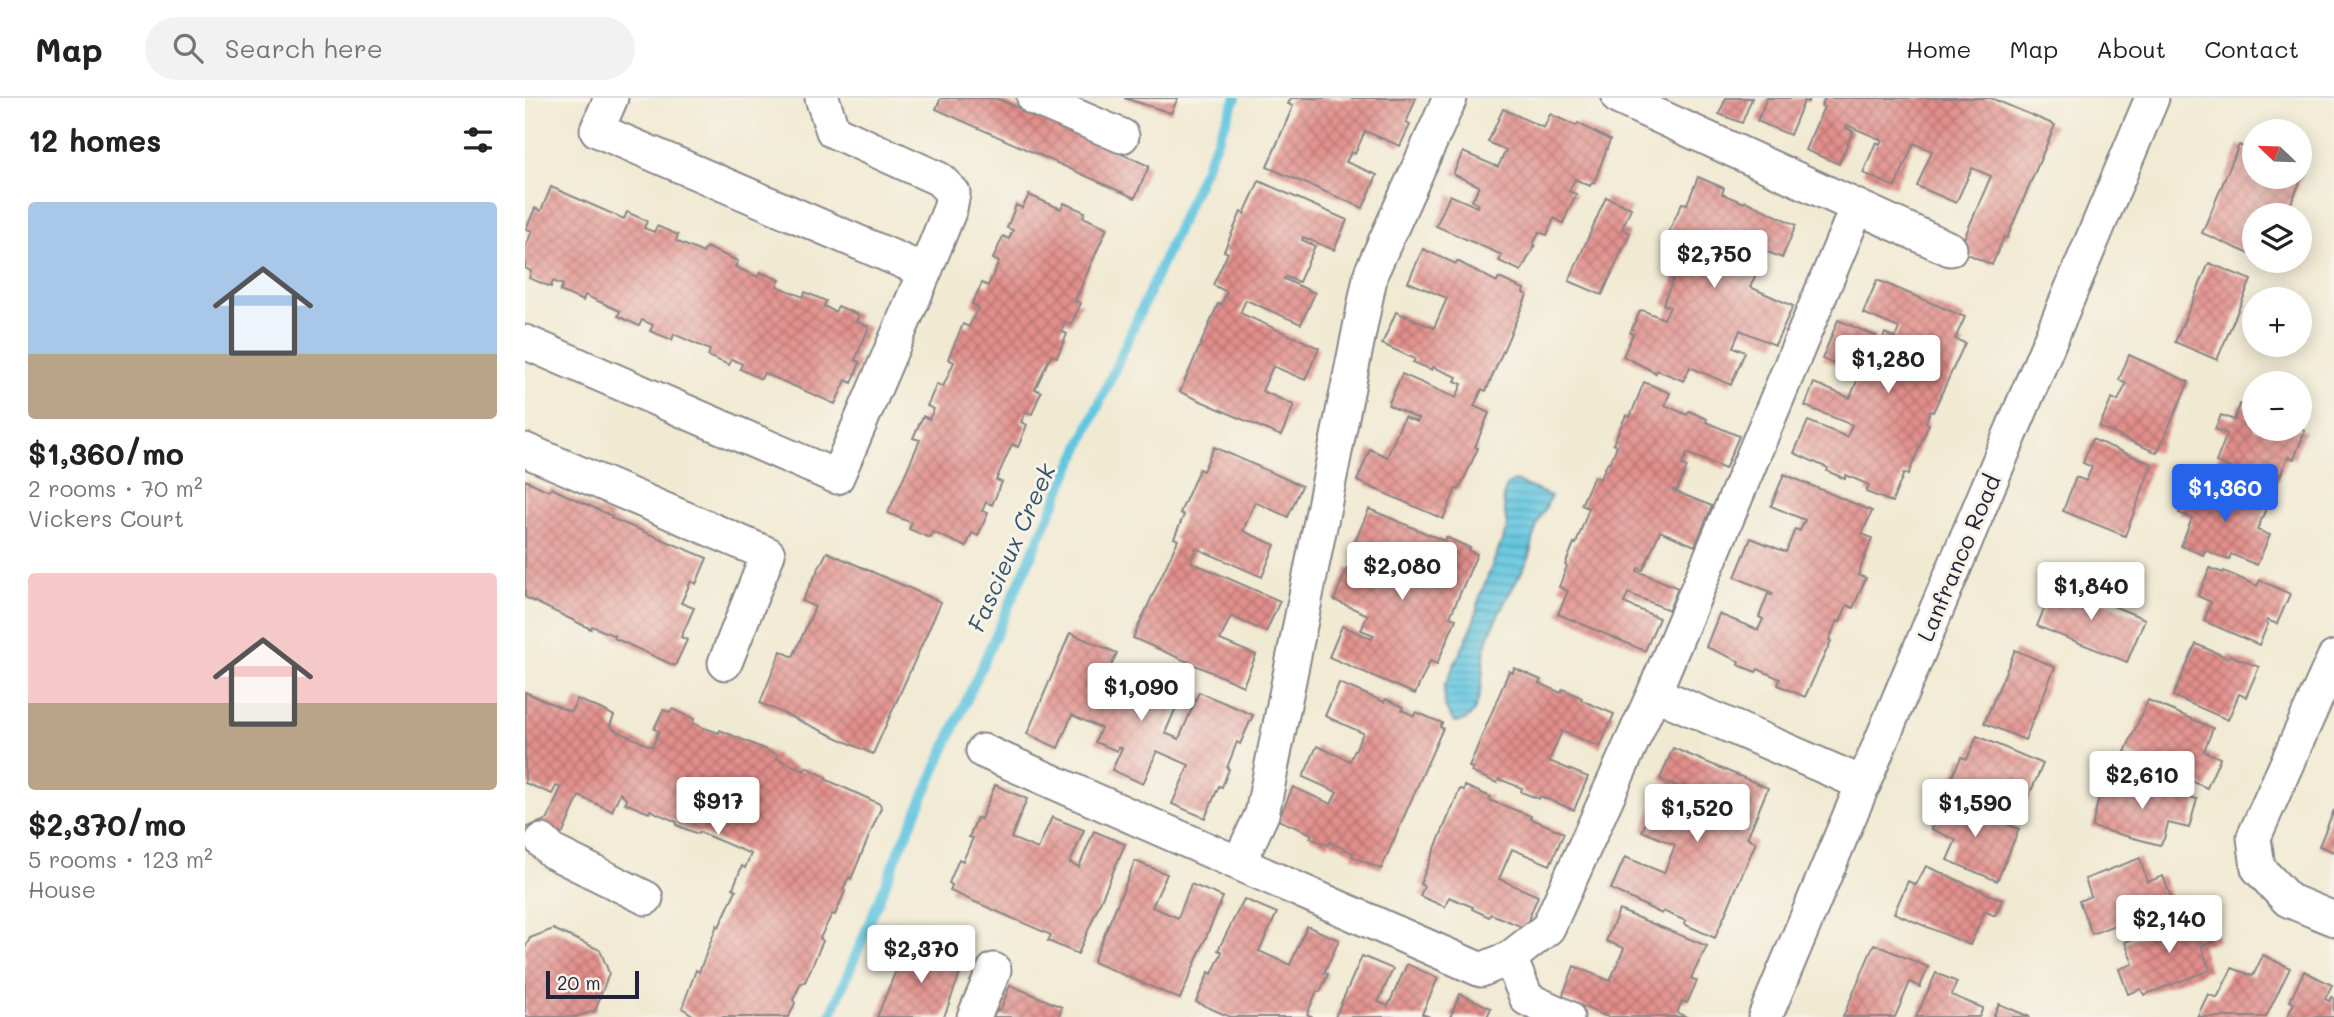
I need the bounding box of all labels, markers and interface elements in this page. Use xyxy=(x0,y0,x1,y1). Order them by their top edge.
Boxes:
search box xyxy=(145,17,635,80)
text: Map xyxy=(35,27,103,70)
icon: search xyxy=(169,29,207,67)
text: Search here xyxy=(225,31,383,65)
text: Home xyxy=(1906,33,1971,64)
text: Map xyxy=(2009,33,2058,64)
text: About xyxy=(2096,33,2166,64)
text: Contact xyxy=(2204,33,2299,64)
north arrow xyxy=(2242,119,2312,189)
map controls xyxy=(2242,119,2312,441)
text: 12 homes xyxy=(28,120,161,160)
icon: filters xyxy=(459,121,497,159)
button: layers xyxy=(2242,203,2312,273)
pin: $2,750 xyxy=(1657,230,1771,290)
text: $2,750 xyxy=(1676,238,1752,268)
icon: home xyxy=(200,248,326,374)
button: + xyxy=(2242,287,2312,357)
pin: $1,280 xyxy=(1831,336,1945,395)
text: $1,280 xyxy=(1851,343,1925,373)
button: − xyxy=(2242,371,2312,441)
text: $1,360/mo xyxy=(28,433,184,473)
water label: Fascieux Creek xyxy=(960,457,1062,636)
pin: $1,360 xyxy=(2168,464,2282,524)
street label: Lanfranco Road xyxy=(1909,470,2007,646)
text: $1,360 xyxy=(2188,472,2262,502)
text: 2 rooms · 70 m² xyxy=(28,473,203,503)
text: Vickers Court xyxy=(28,503,184,533)
pin: $2,080 xyxy=(1345,542,1459,602)
text: $2,080 xyxy=(1363,550,1441,580)
pin: $1,840 xyxy=(2034,562,2148,622)
text: $1,840 xyxy=(2053,570,2129,600)
icon: home xyxy=(200,619,326,745)
pin: $1,090 xyxy=(1084,664,1198,723)
text: $1,090 xyxy=(1104,671,1178,701)
pin: $2,610 xyxy=(2085,752,2199,811)
text: $2,610 xyxy=(2105,759,2179,789)
pin: $917 xyxy=(677,778,759,837)
pin: $1,590 xyxy=(1918,780,2032,839)
pin: $1,520 xyxy=(1640,784,1754,844)
text: $917 xyxy=(692,785,744,815)
text: $1,590 xyxy=(1938,787,2012,817)
text: $1,520 xyxy=(1661,792,1733,822)
text: $2,370/mo xyxy=(28,804,186,844)
text: 5 rooms · 123 m² xyxy=(28,844,213,874)
text: House xyxy=(28,874,96,904)
pin: $2,140 xyxy=(2112,896,2226,955)
text: $2,140 xyxy=(2132,903,2206,933)
pin: $2,370 xyxy=(864,926,978,985)
text: $2,370 xyxy=(883,933,959,963)
scale bar xyxy=(546,968,639,1000)
text: 20 m xyxy=(557,970,601,995)

